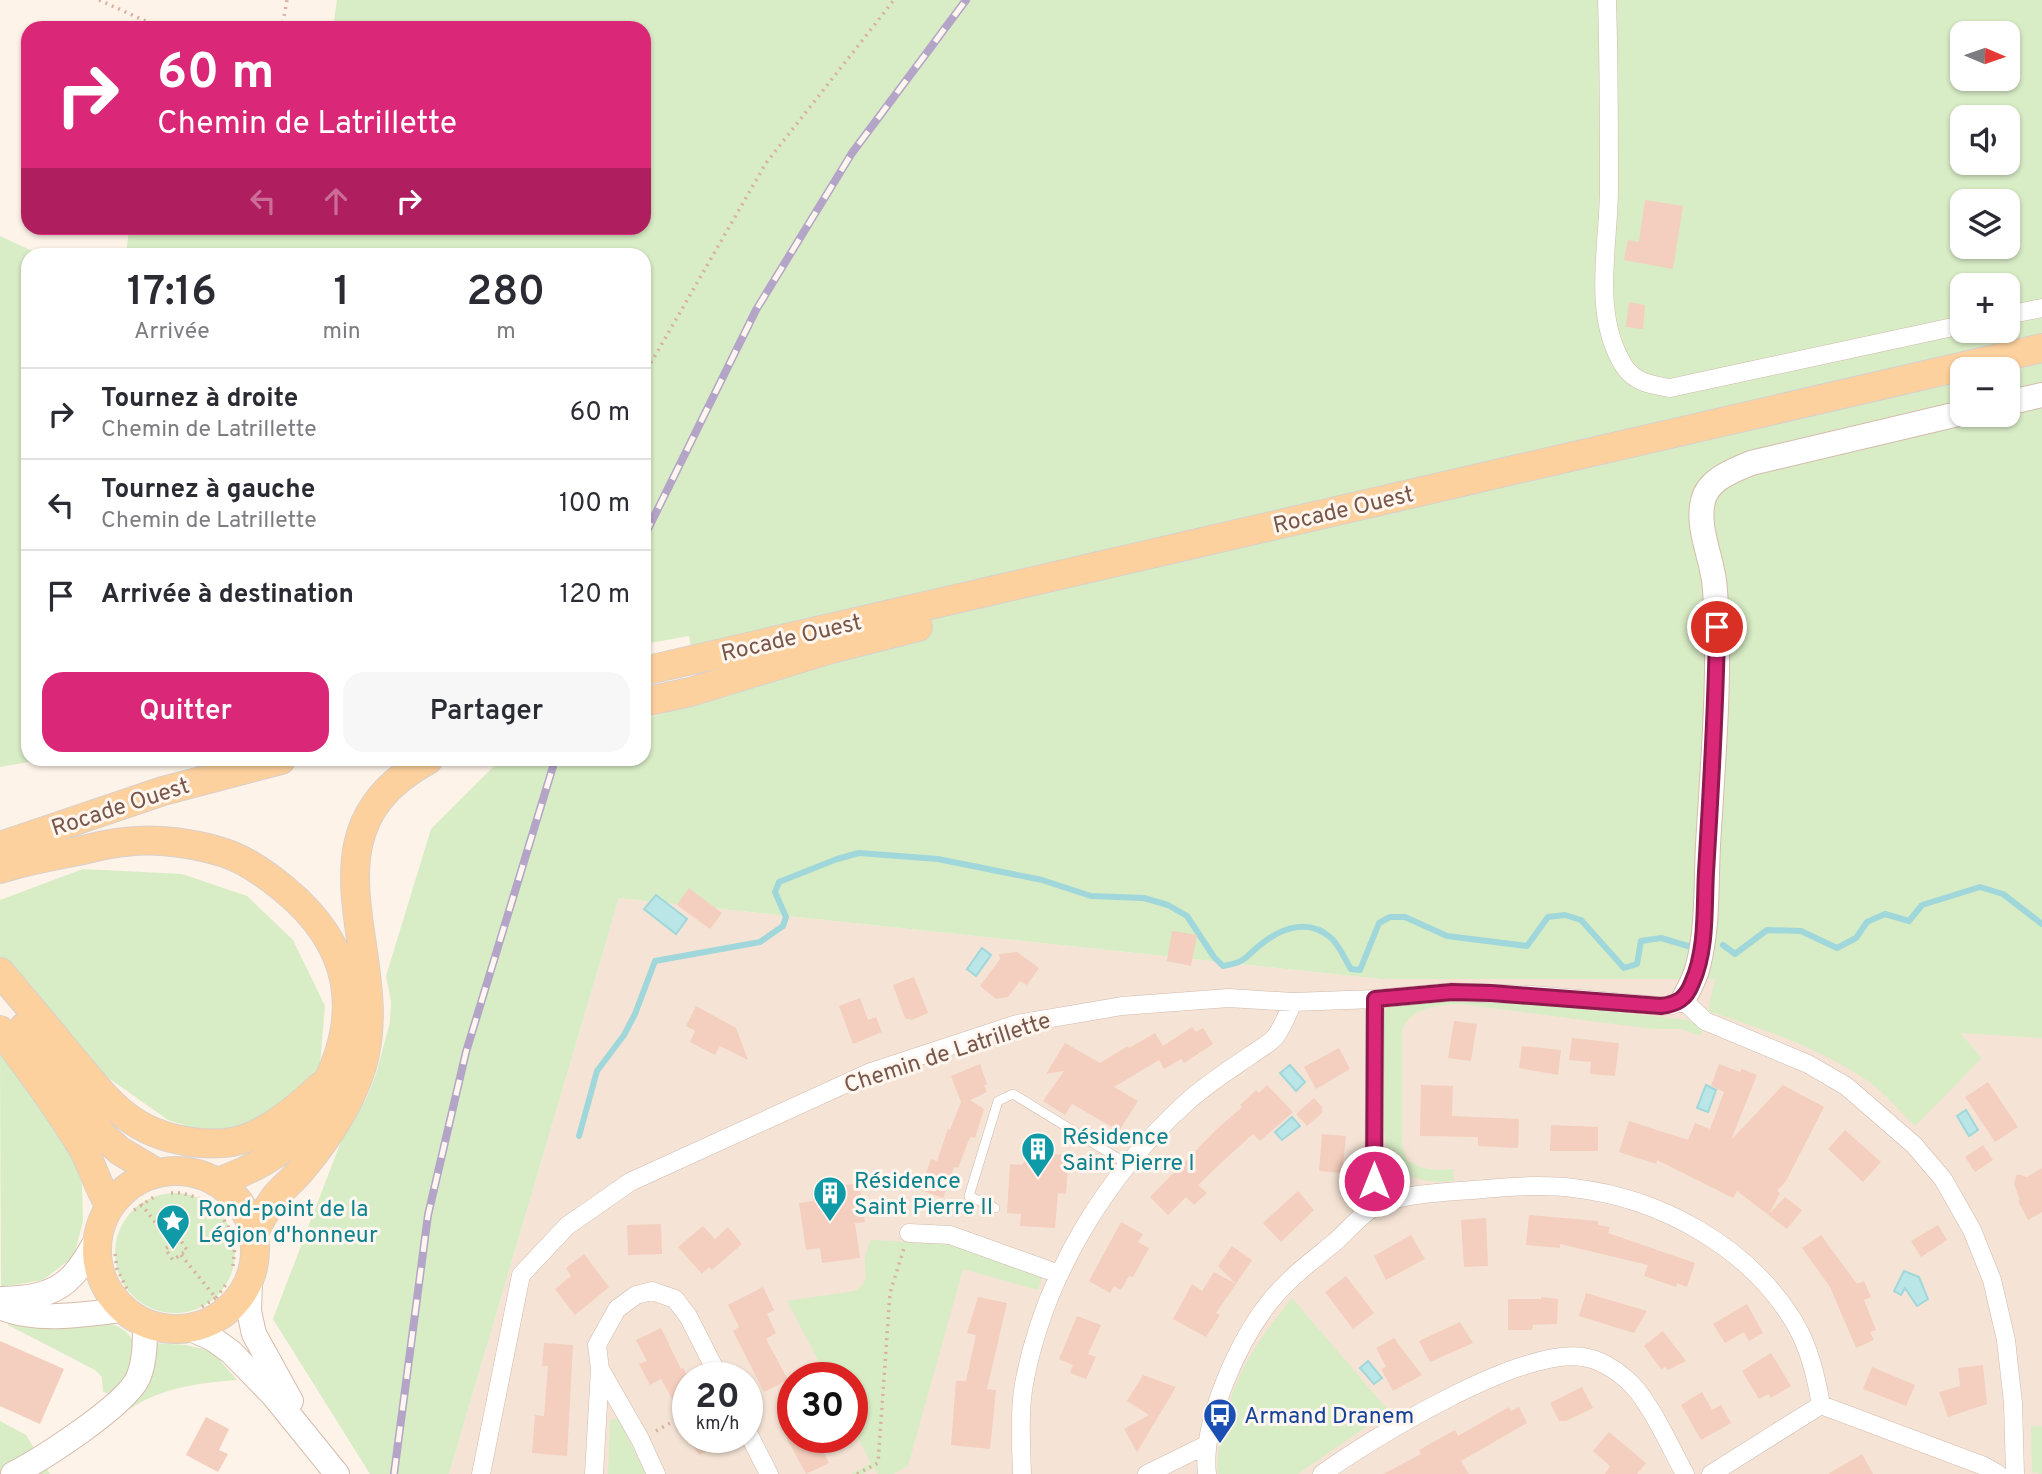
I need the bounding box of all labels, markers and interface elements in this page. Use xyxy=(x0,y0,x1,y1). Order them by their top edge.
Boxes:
north arrow xyxy=(1950,21,2020,91)
map controls xyxy=(1950,21,2020,427)
text: 60 m xyxy=(157,44,275,106)
icon: right xyxy=(42,49,133,140)
text: Chemin de Latrillette xyxy=(157,105,457,145)
button: sound xyxy=(1950,105,2020,175)
icon: left xyxy=(244,182,282,220)
icon: ahead xyxy=(317,182,355,220)
icon: right xyxy=(390,182,428,220)
button: layers xyxy=(1950,189,2020,259)
text: 17:16 xyxy=(127,267,217,320)
text: 1 xyxy=(333,267,350,320)
text: 280 xyxy=(467,267,545,320)
button: + xyxy=(1950,273,2020,343)
text: Arrivée xyxy=(134,318,210,347)
text: min xyxy=(323,318,361,347)
text: m xyxy=(496,318,516,347)
button: − xyxy=(1950,357,2020,427)
text: Tournez à droite xyxy=(101,383,298,416)
icon: right xyxy=(42,395,80,433)
text: 60 m xyxy=(570,397,630,430)
text: Chemin de Latrillette xyxy=(101,416,317,445)
text: Tournez à gauche xyxy=(101,474,315,507)
street label: Rocade Ouest xyxy=(1270,481,1417,542)
icon: left xyxy=(42,486,80,524)
text: 100 m xyxy=(559,488,630,521)
text: Chemin de Latrillette xyxy=(101,507,317,536)
icon: arrive xyxy=(42,577,80,615)
text: Arrivée à destination xyxy=(101,579,354,612)
text: 120 m xyxy=(560,579,630,612)
pin xyxy=(1687,597,1747,657)
icon: arrive xyxy=(1698,608,1736,646)
street label: Rocade Ouest xyxy=(718,609,865,670)
button: Quitter xyxy=(42,672,329,752)
button: Partager xyxy=(343,672,630,752)
street label: Rocade Ouest xyxy=(48,772,193,844)
street label: Chemin de Latrillette xyxy=(841,1007,1055,1101)
place label: Résidence Saint Pierre I xyxy=(1062,1124,1195,1179)
building icon: Résidence Saint Pierre I xyxy=(1019,1130,1057,1179)
position arrow xyxy=(1337,1144,1411,1218)
place label: Résidence Saint Pierre II xyxy=(854,1168,993,1223)
building icon: Résidence Saint Pierre II xyxy=(811,1174,849,1223)
place label: Rond-point de la Légion d'honneur xyxy=(198,1196,378,1251)
place icon: Rond-point de la Légion d'honneur xyxy=(154,1202,192,1251)
speed limit sign: 30 xyxy=(777,1362,868,1453)
text: 20 xyxy=(695,1376,740,1420)
bus stop icon: Armand Dranem xyxy=(1201,1396,1239,1445)
place label: Armand Dranem xyxy=(1244,1403,1414,1432)
text: km/h xyxy=(696,1413,739,1436)

